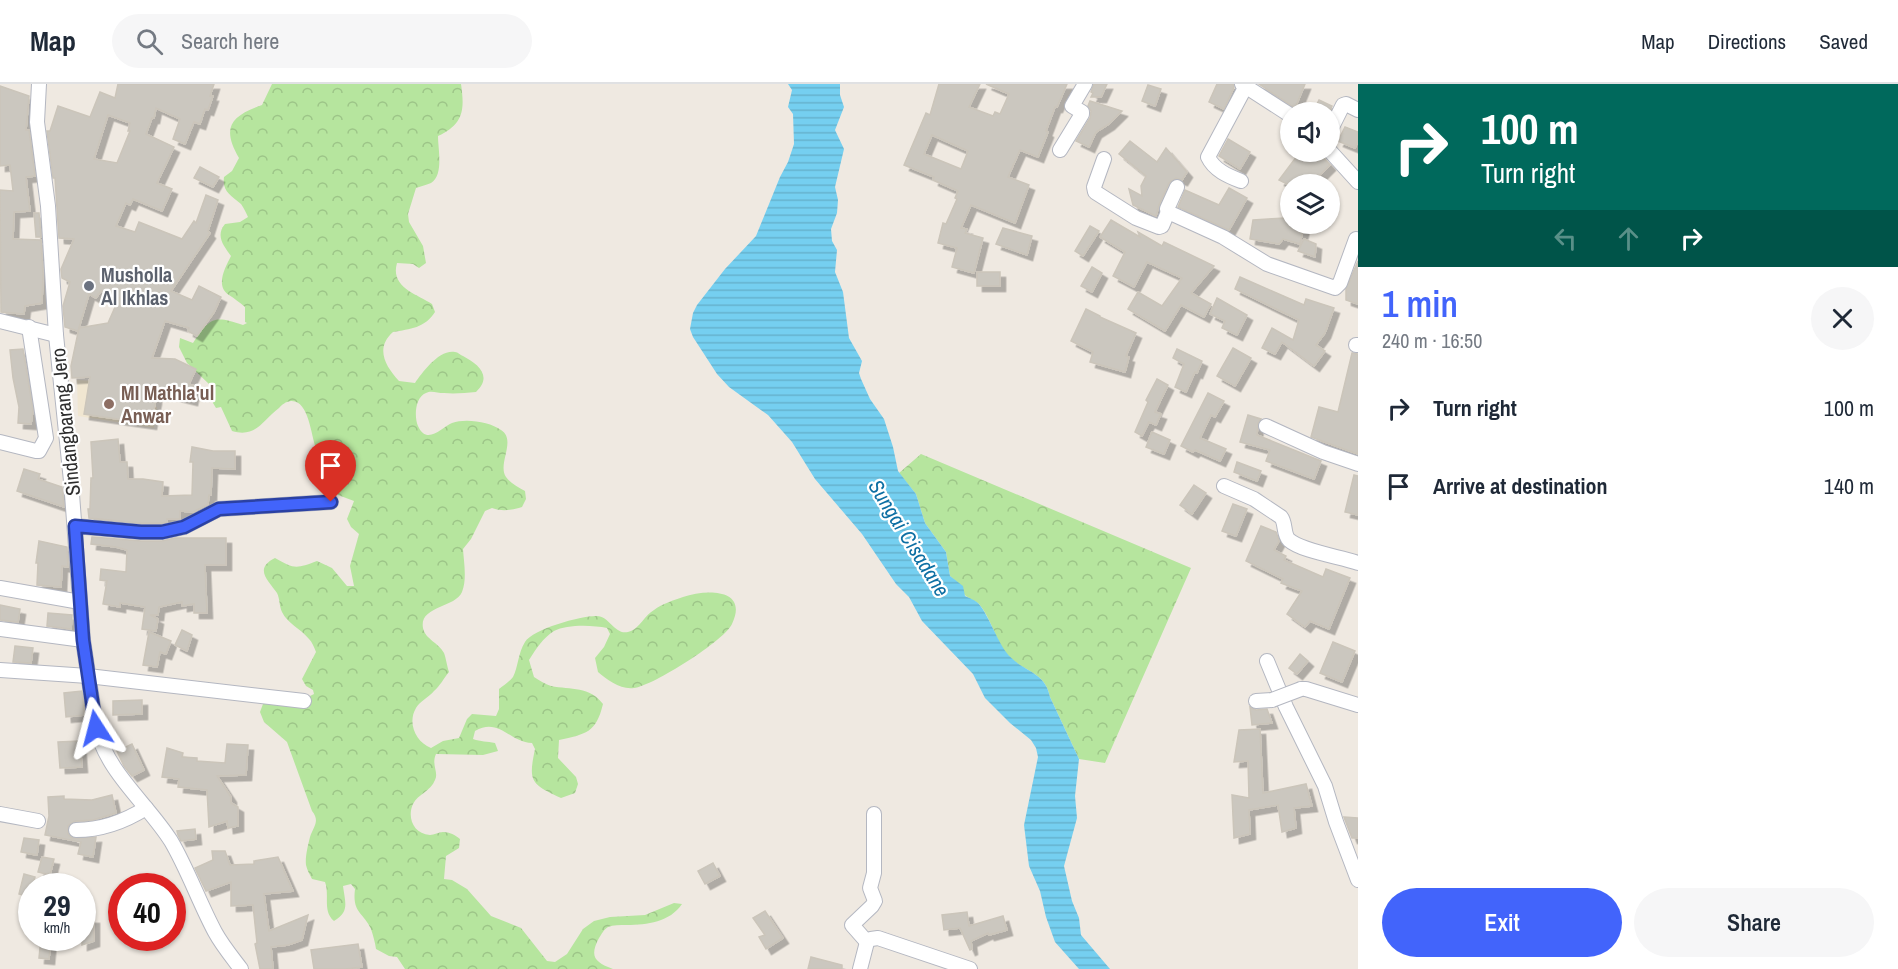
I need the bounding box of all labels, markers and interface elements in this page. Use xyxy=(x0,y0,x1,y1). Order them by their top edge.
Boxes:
search box xyxy=(112,14,532,68)
text: Map xyxy=(30,22,76,60)
icon: search xyxy=(133,25,166,58)
text: Search here xyxy=(181,26,279,56)
text: Map xyxy=(1641,27,1675,56)
text: Directions xyxy=(1708,27,1786,56)
text: Saved xyxy=(1819,27,1868,56)
text: 100 m xyxy=(1481,101,1579,157)
map controls xyxy=(1280,102,1340,234)
button: sound xyxy=(1280,102,1340,162)
icon: right xyxy=(1382,108,1460,186)
text: Turn right xyxy=(1481,155,1575,191)
button: layers xyxy=(1280,174,1340,234)
icon: left xyxy=(1549,222,1582,255)
icon: ahead xyxy=(1612,222,1645,255)
icon: right xyxy=(1675,222,1708,255)
place label: Musholla Al Ikhlas xyxy=(101,261,172,311)
marker: Musholla Al Ikhlas xyxy=(82,279,96,293)
text: 1 min xyxy=(1382,280,1458,328)
button: close xyxy=(1811,287,1874,350)
text: 240 m · 16:50 xyxy=(1382,327,1482,354)
street label: Sindangbarang Jero xyxy=(44,347,86,497)
place label: MI Mathla'ul Anwar xyxy=(121,379,214,429)
icon: right xyxy=(1382,392,1415,425)
text: Turn right xyxy=(1433,393,1517,423)
text: 100 m xyxy=(1824,393,1874,423)
marker: MI Mathla'ul Anwar xyxy=(102,397,116,411)
pin xyxy=(305,440,356,502)
icon: arrive xyxy=(314,449,347,482)
icon: arrive xyxy=(1382,470,1415,503)
text: Arrive at destination xyxy=(1433,471,1607,501)
text: 140 m xyxy=(1824,471,1874,501)
water label: Sungai Cisadane xyxy=(861,474,957,602)
position arrow xyxy=(64,696,128,760)
speed limit sign: 40 xyxy=(108,873,186,951)
text: 29 xyxy=(43,885,71,925)
button: Exit xyxy=(1382,888,1622,957)
button: Share xyxy=(1634,888,1874,957)
text: km/h xyxy=(44,917,70,938)

